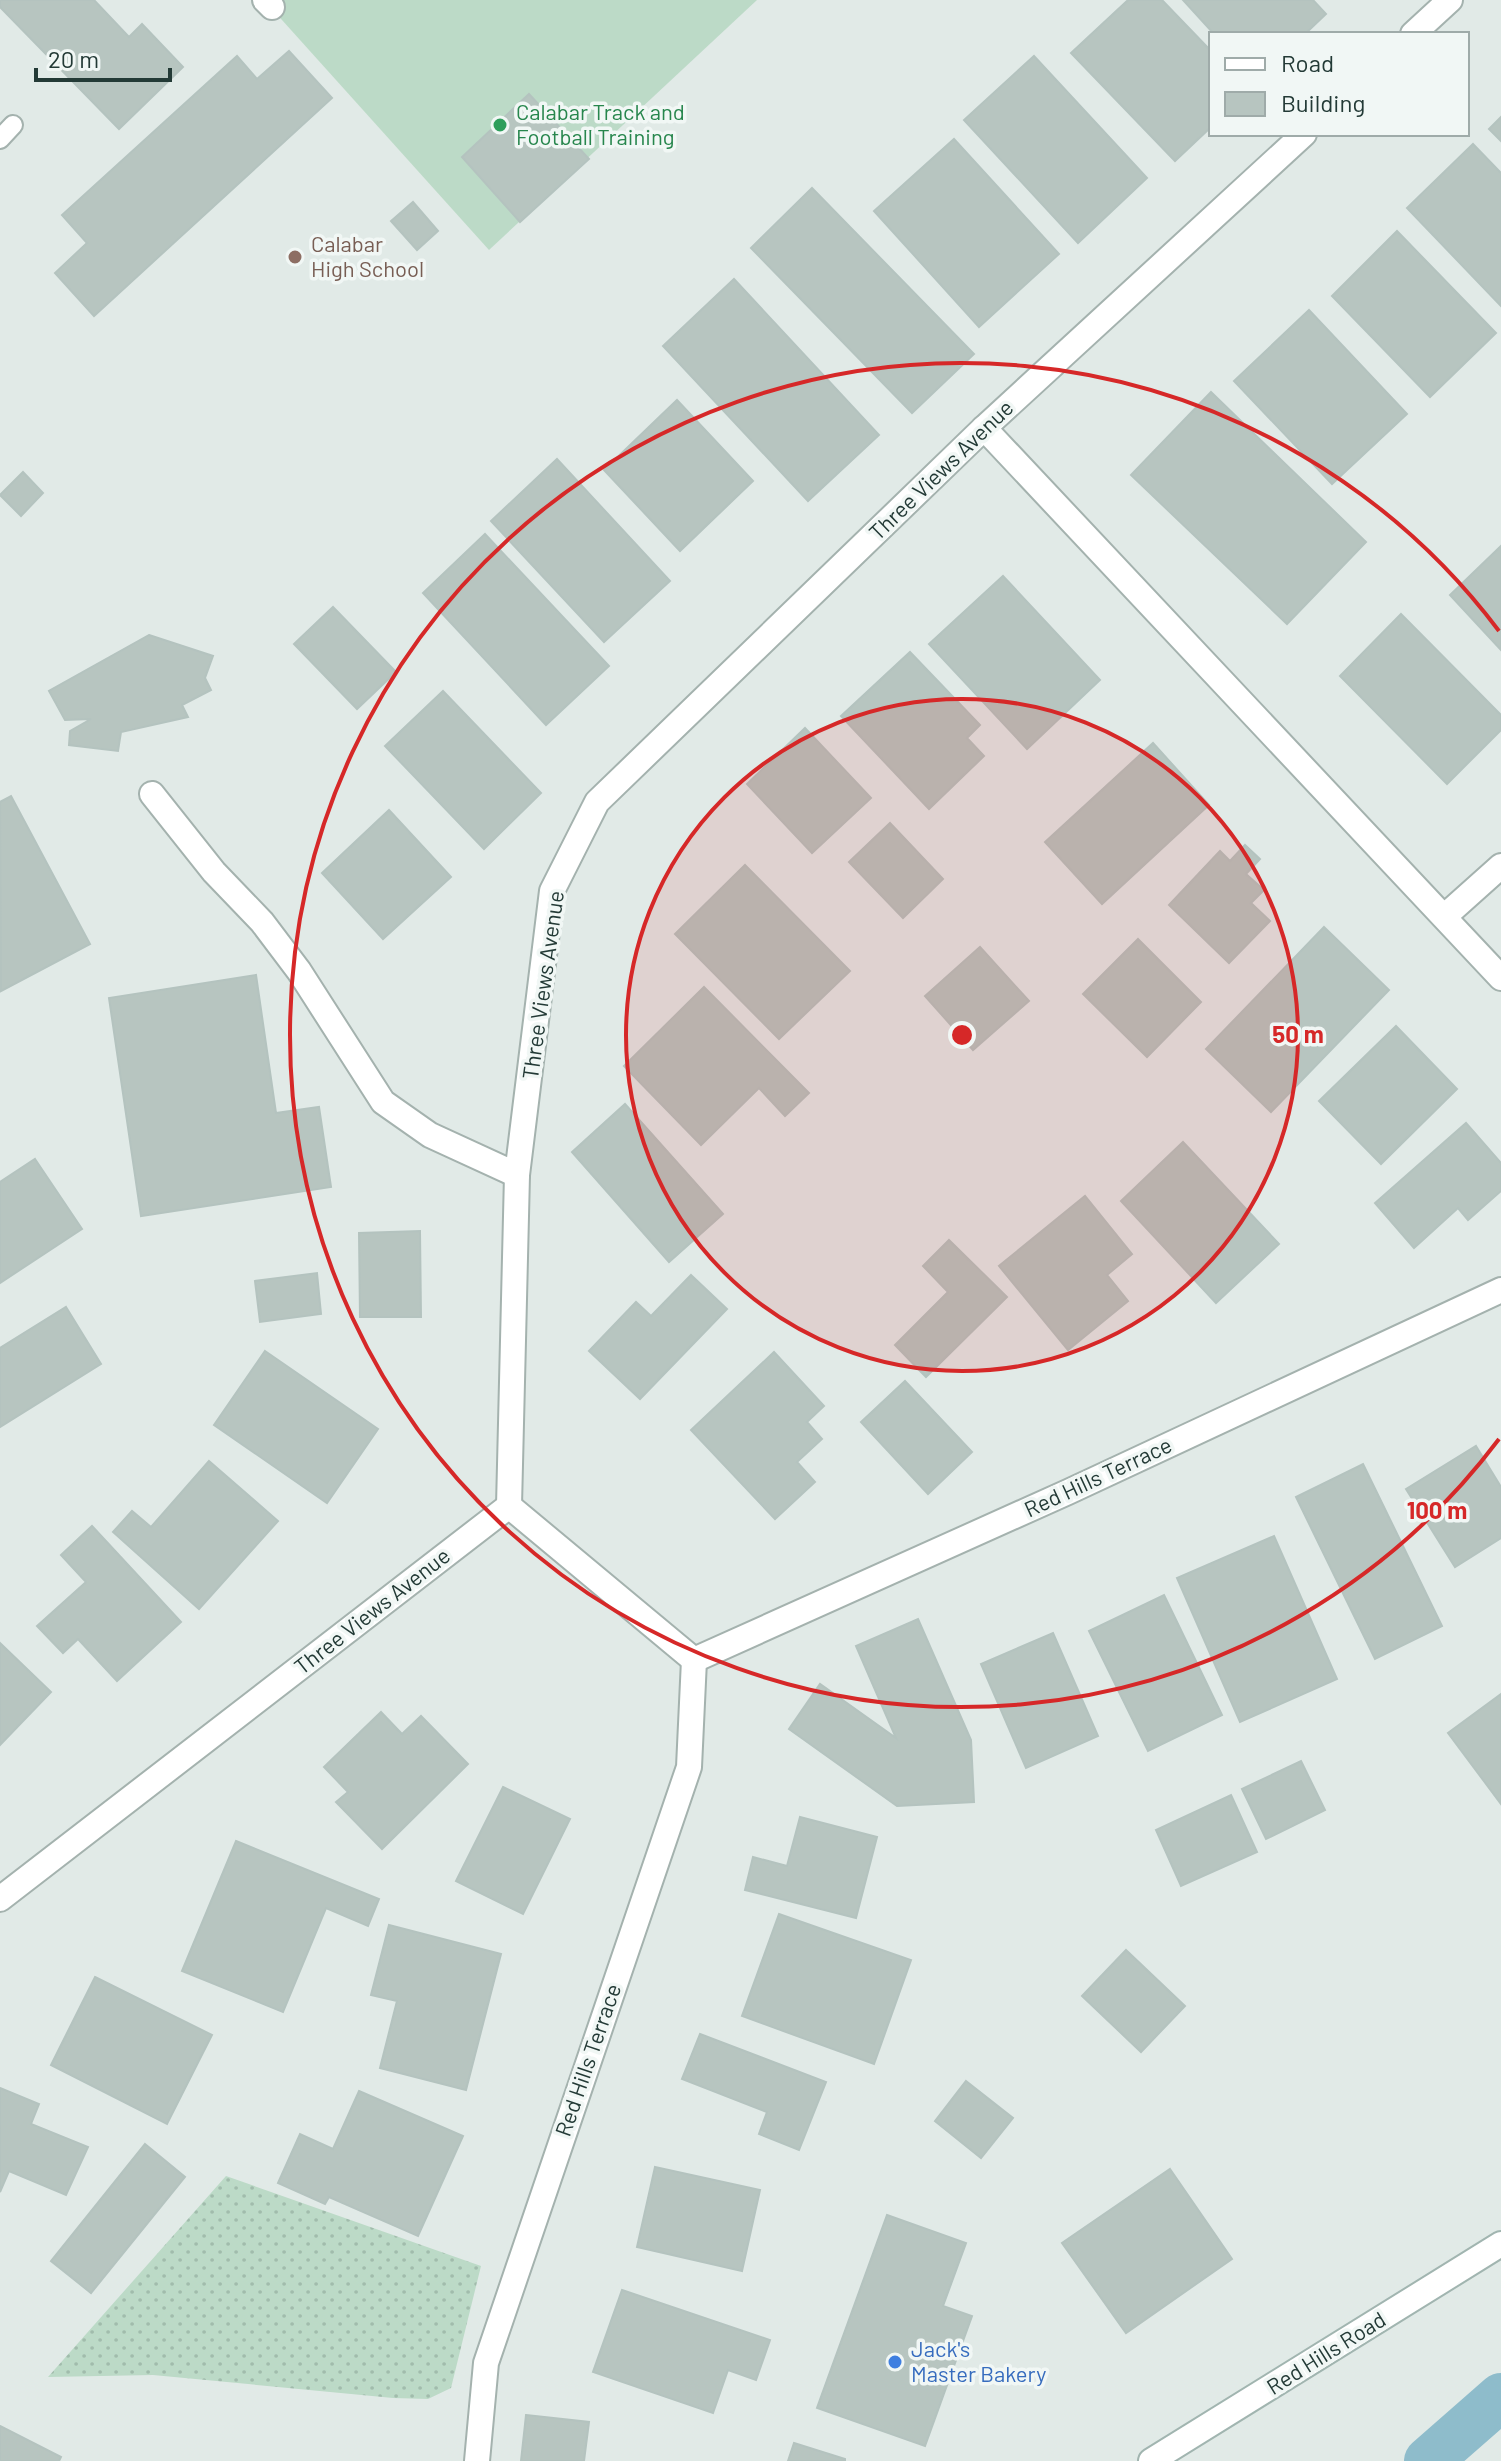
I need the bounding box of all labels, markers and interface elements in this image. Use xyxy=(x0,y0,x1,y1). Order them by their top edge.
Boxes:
scale bar xyxy=(36,32,170,82)
legend xyxy=(1209,32,1469,136)
text: 20 m xyxy=(48,44,99,73)
text: Road xyxy=(1281,48,1334,77)
text: Building xyxy=(1281,88,1365,117)
place label: Calabar Track and Football Training xyxy=(516,98,685,149)
marker: Calabar Track and Football Training xyxy=(491,116,509,134)
place label: Calabar High School xyxy=(311,230,424,281)
marker: Calabar High School xyxy=(286,248,304,266)
street label: Three Views Avenue xyxy=(863,394,1018,545)
street label: Three Views Avenue xyxy=(516,889,568,1081)
text: 50 m xyxy=(1272,1019,1324,1048)
centre of rings xyxy=(948,1021,976,1049)
street label: Red Hills Terrace xyxy=(1020,1431,1175,1522)
text: 100 m xyxy=(1407,1495,1467,1524)
street label: Three Views Avenue xyxy=(288,1541,454,1679)
street label: Red Hills Terrace xyxy=(549,1980,625,2139)
street label: Red Hills Road xyxy=(1261,2305,1390,2399)
place label: Jack's Master Bakery xyxy=(911,2335,1046,2386)
marker: Jack's Master Bakery xyxy=(886,2353,904,2371)

